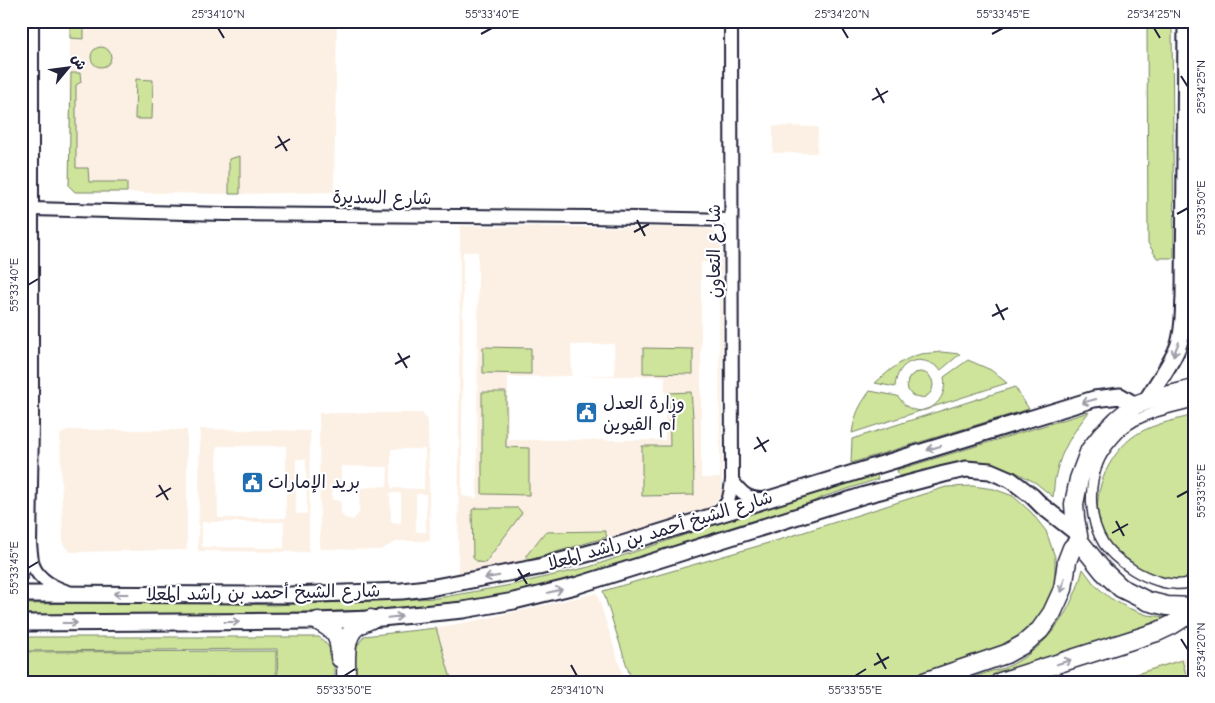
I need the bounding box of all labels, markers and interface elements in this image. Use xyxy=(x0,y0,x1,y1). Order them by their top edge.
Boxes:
text: 25°34'10"N xyxy=(191,7,245,21)
text: 55°33'40"E xyxy=(465,7,519,21)
text: 25°34'20"N xyxy=(815,7,869,21)
text: 55°33'45"E xyxy=(976,7,1030,21)
text: 25°34'25"N xyxy=(1127,7,1181,21)
north arrow xyxy=(42,42,92,92)
text: ش xyxy=(68,51,90,73)
text: 25°34'25"N xyxy=(1194,60,1208,114)
text: 55°33'50"E xyxy=(1194,181,1208,235)
street label: شارع السديرة xyxy=(332,187,432,210)
street label: شارع التعاون xyxy=(704,204,726,298)
text: 55°33'40"E xyxy=(7,258,21,312)
one-way arrow xyxy=(1170,341,1180,356)
place label: وزارة العدل أم القيوين xyxy=(603,393,685,438)
one-way arrow xyxy=(1081,396,1097,406)
public building icon: وزارة العدل أم القيوين xyxy=(575,401,599,425)
one-way arrow xyxy=(926,444,942,454)
text: 55°33'55"E xyxy=(1194,464,1208,518)
public building icon: بريد الإمارات xyxy=(240,470,264,494)
place label: بريد الإمارات xyxy=(268,472,360,493)
street label: شارع الشيخ أحمد بن راشد المعلا xyxy=(545,487,776,576)
text: 55°33'45"E xyxy=(7,541,21,595)
one-way arrow xyxy=(485,572,501,582)
one-way arrow xyxy=(1058,577,1067,593)
street label: شارع الشيخ أحمد بن راشد المعلا xyxy=(145,580,381,607)
one-way arrow xyxy=(546,586,562,595)
one-way arrow xyxy=(113,589,130,599)
one-way arrow xyxy=(387,612,403,622)
one-way arrow xyxy=(224,617,240,627)
one-way arrow xyxy=(62,618,78,628)
text: 25°34'20"N xyxy=(1194,623,1208,677)
one-way arrow xyxy=(1055,657,1071,667)
text: 55°33'50"E xyxy=(317,683,371,697)
text: 25°34'10"N xyxy=(550,683,604,697)
text: 55°33'55"E xyxy=(828,683,882,697)

